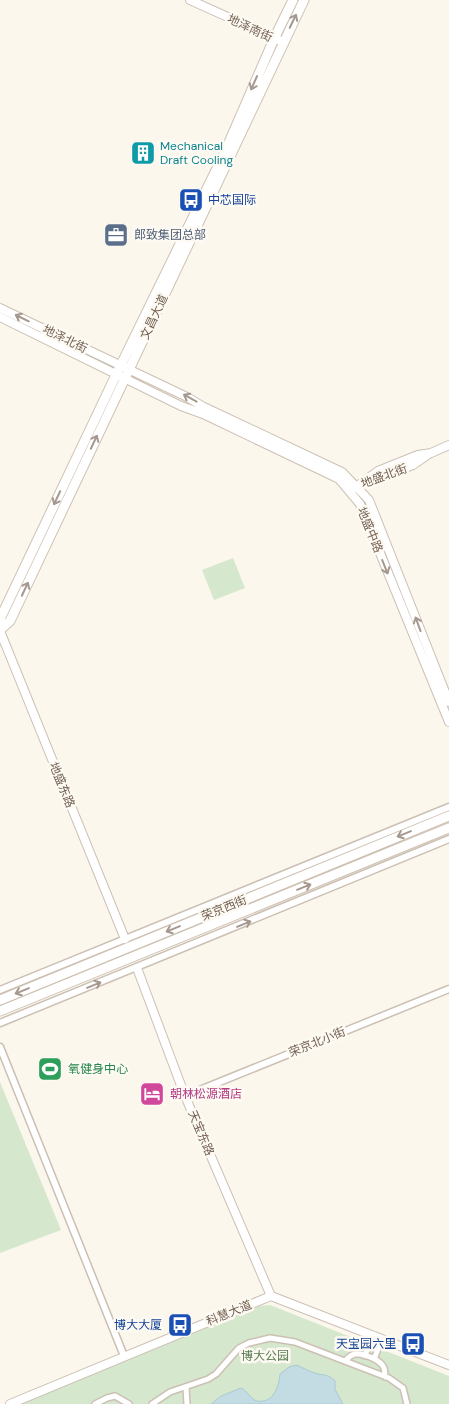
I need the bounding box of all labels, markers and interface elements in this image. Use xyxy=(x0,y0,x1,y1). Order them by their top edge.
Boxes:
street label: 地泽南街 xyxy=(225,11,275,45)
one-way arrow xyxy=(289,14,298,29)
one-way arrow xyxy=(249,75,259,90)
place label: Mechanical Draft Cooling xyxy=(160,138,233,168)
building icon: Mechanical Draft Cooling xyxy=(130,140,156,166)
bus stop icon: 中芯国际 xyxy=(178,187,204,213)
place label: 中芯国际 xyxy=(208,192,256,208)
office icon: 郎致集团总部 xyxy=(103,222,129,248)
place label: 郎致集团总部 xyxy=(134,227,206,243)
street label: 文昌大道 xyxy=(137,292,171,342)
one-way arrow xyxy=(15,313,30,323)
street label: 地泽北街 xyxy=(40,321,90,357)
one-way arrow xyxy=(183,393,197,403)
one-way arrow xyxy=(90,435,100,450)
street label: 地盛北街 xyxy=(359,460,409,492)
one-way arrow xyxy=(52,490,62,505)
street label: 地盛中路 xyxy=(354,505,386,555)
one-way arrow xyxy=(381,559,390,574)
one-way arrow xyxy=(21,582,30,597)
one-way arrow xyxy=(413,617,422,632)
street label: 地盛东路 xyxy=(46,760,78,810)
one-way arrow xyxy=(397,830,412,840)
one-way arrow xyxy=(297,882,312,891)
street label: 荣京西街 xyxy=(199,892,249,924)
one-way arrow xyxy=(236,918,251,928)
one-way arrow xyxy=(166,925,181,935)
one-way arrow xyxy=(86,980,101,990)
one-way arrow xyxy=(15,987,30,997)
street label: 荣京北小街 xyxy=(286,1023,348,1061)
sports icon: 氧健身中心 xyxy=(37,1056,63,1082)
place label: 氧健身中心 xyxy=(68,1061,128,1077)
hotel icon: 朝林松源酒店 xyxy=(139,1081,165,1107)
place label: 朝林松源酒店 xyxy=(170,1086,242,1102)
street label: 天宝东路 xyxy=(184,1108,218,1158)
street label: 科慧大道 xyxy=(204,1297,254,1329)
bus stop icon: 博大大厦 xyxy=(167,1312,193,1338)
place label: 博大大厦 xyxy=(114,1317,162,1333)
bus stop icon: 天宝园六里 xyxy=(400,1331,426,1357)
place label: 天宝园六里 xyxy=(336,1336,396,1352)
park label: 博大公园 xyxy=(241,1348,289,1364)

